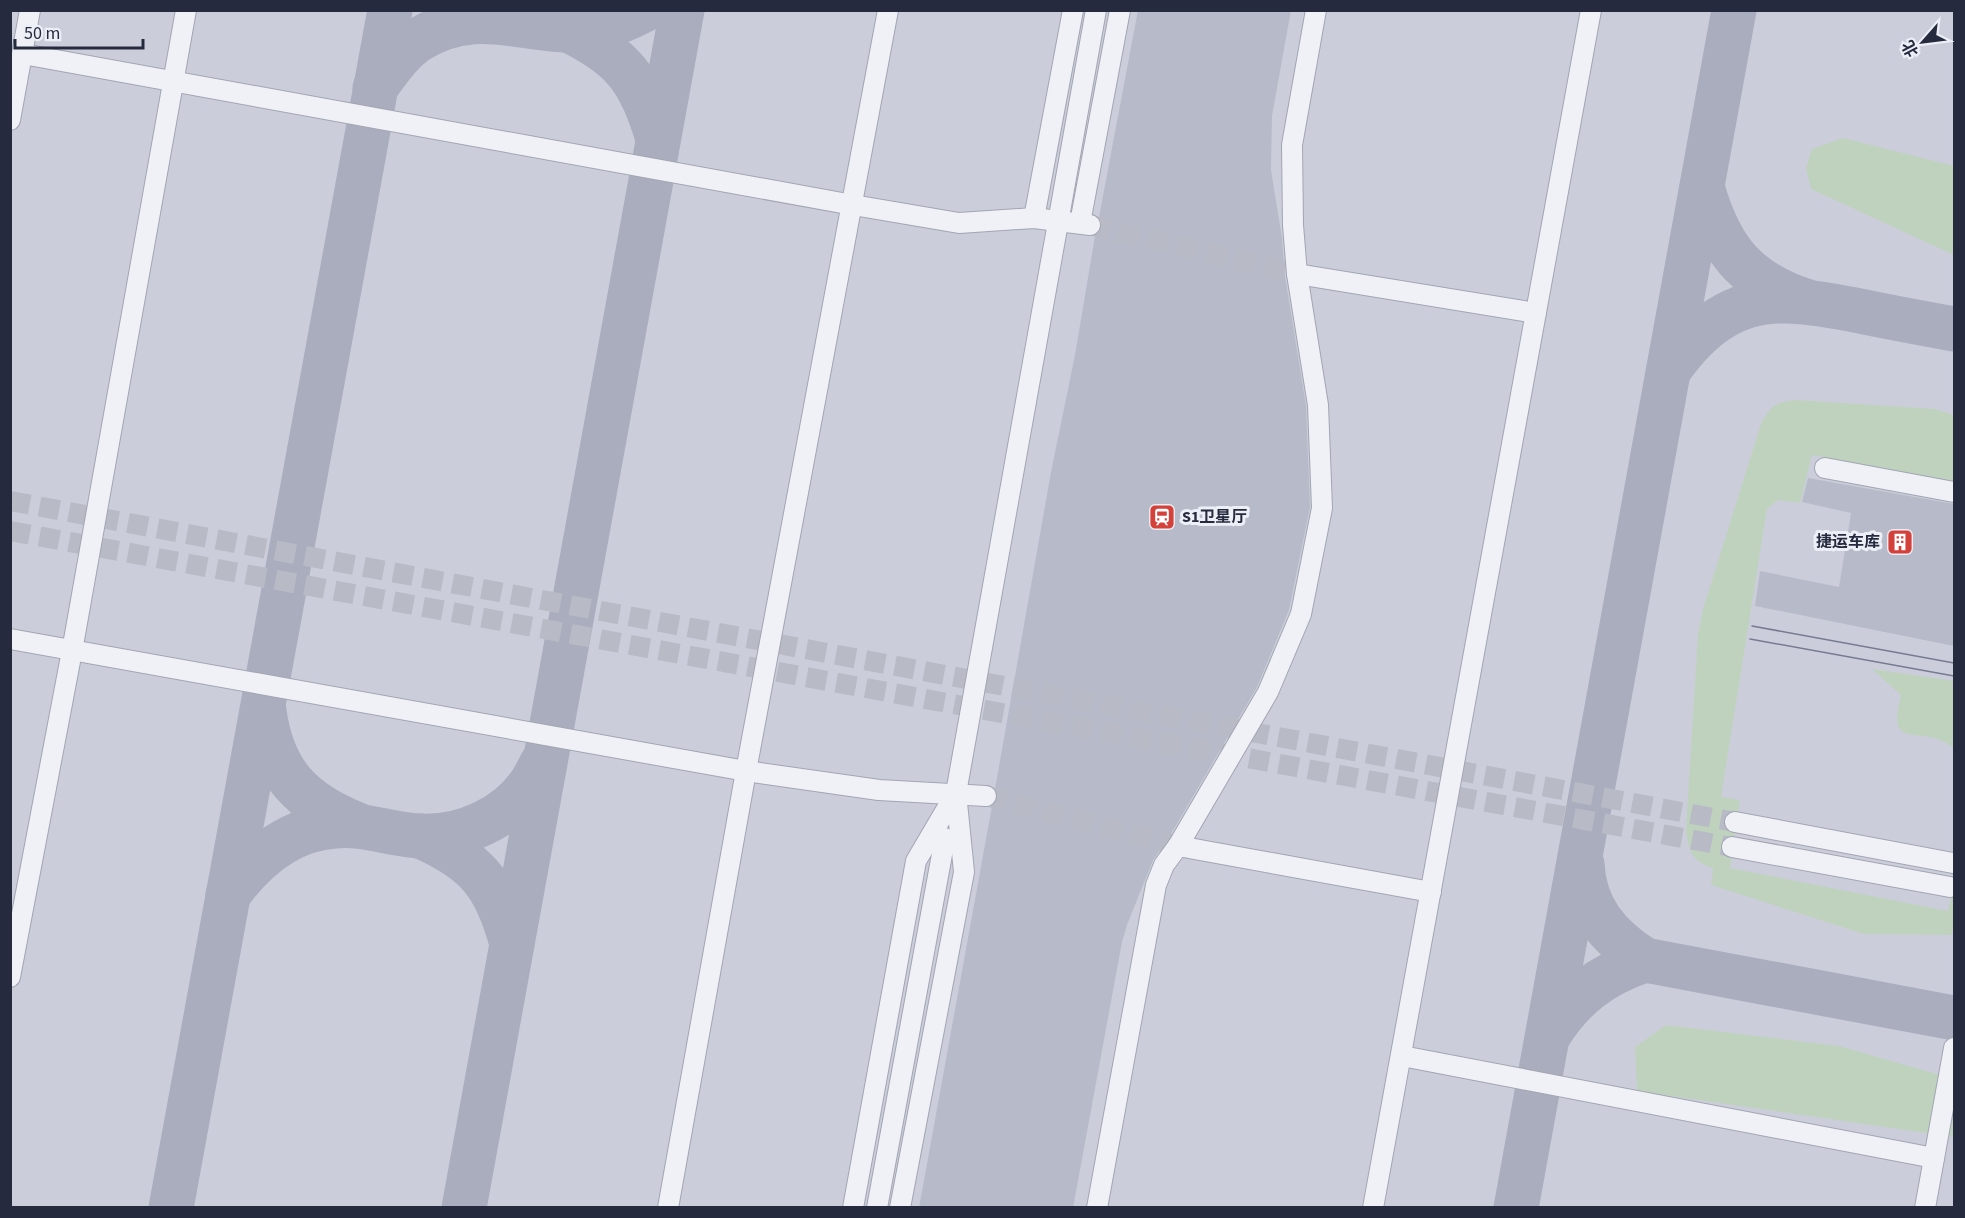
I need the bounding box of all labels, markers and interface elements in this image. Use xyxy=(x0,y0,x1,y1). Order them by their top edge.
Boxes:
scale bar xyxy=(15,12,142,50)
north arrow xyxy=(1893,12,1953,72)
text: 50 m xyxy=(24,21,60,46)
text: 北 xyxy=(1897,36,1924,61)
station icon: S1卫星厅 xyxy=(1147,502,1177,532)
place label: S1卫星厅 xyxy=(1182,506,1247,528)
building icon: 捷运车库 xyxy=(1885,527,1915,557)
place label: 捷运车库 xyxy=(1816,531,1880,553)

